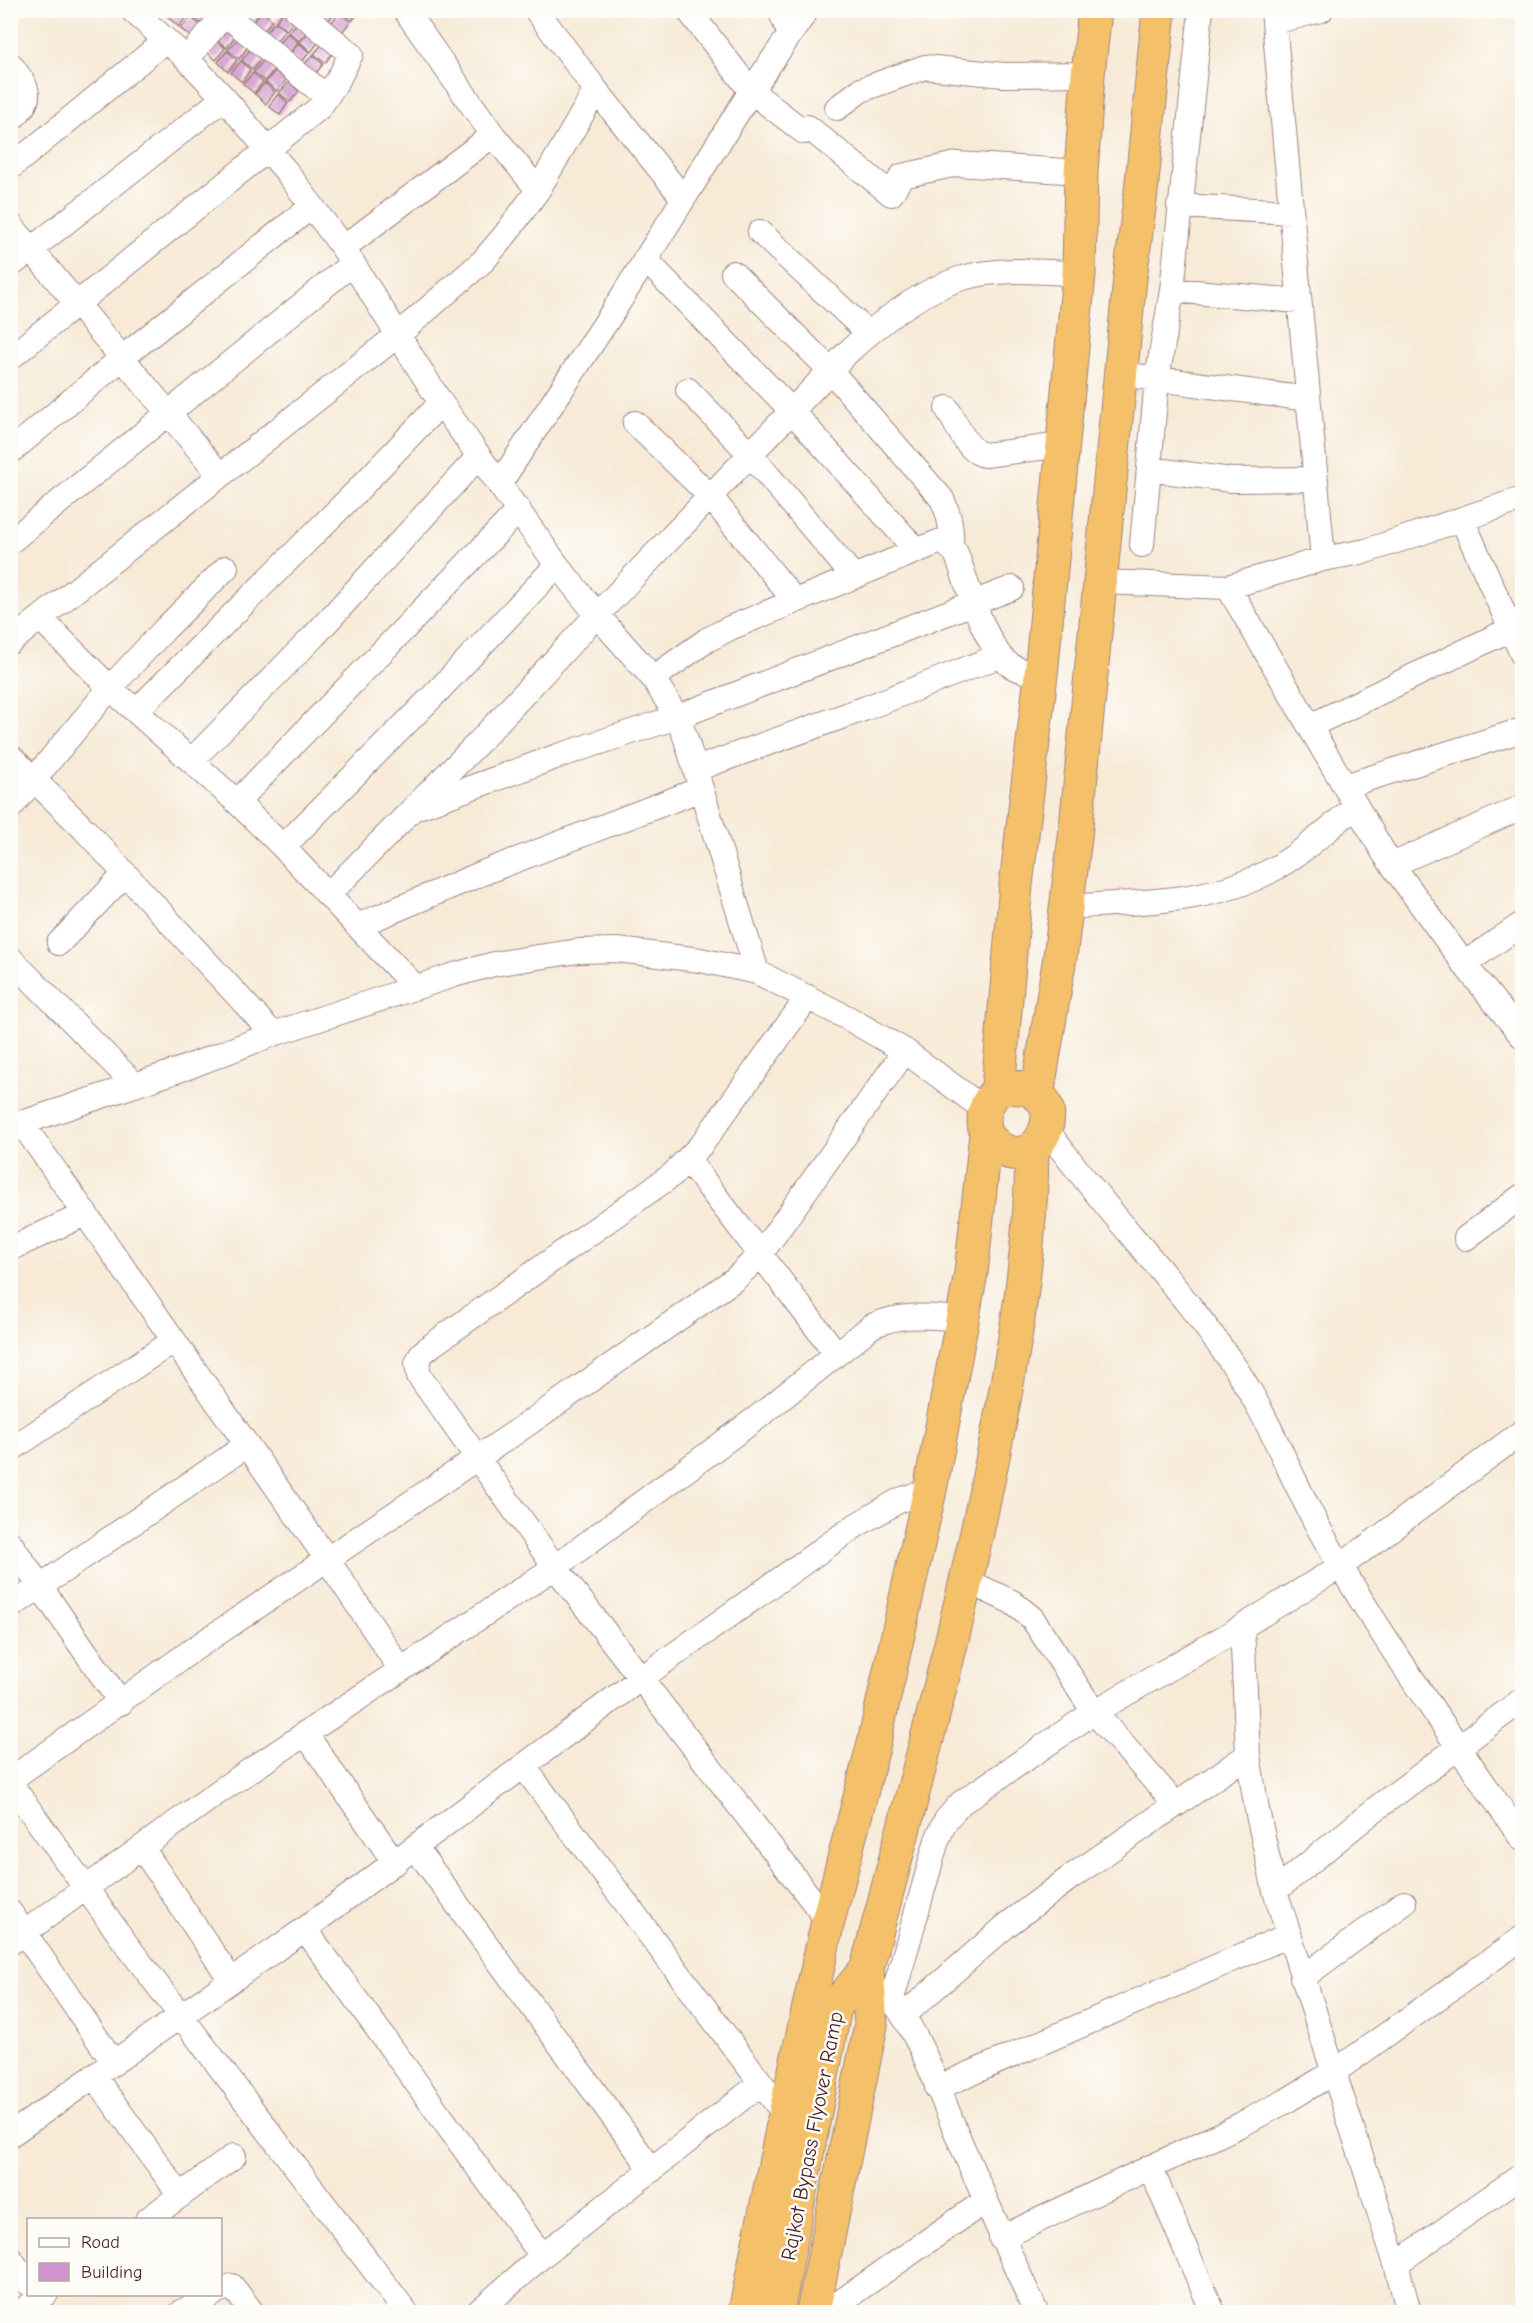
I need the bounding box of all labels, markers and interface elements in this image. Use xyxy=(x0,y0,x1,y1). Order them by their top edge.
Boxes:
street label: Rajkot Bypass Flyover Ramp xyxy=(776,2009,848,2263)
legend xyxy=(27,2218,222,2296)
text: Road xyxy=(81,2232,120,2253)
text: Building xyxy=(81,2262,143,2283)

